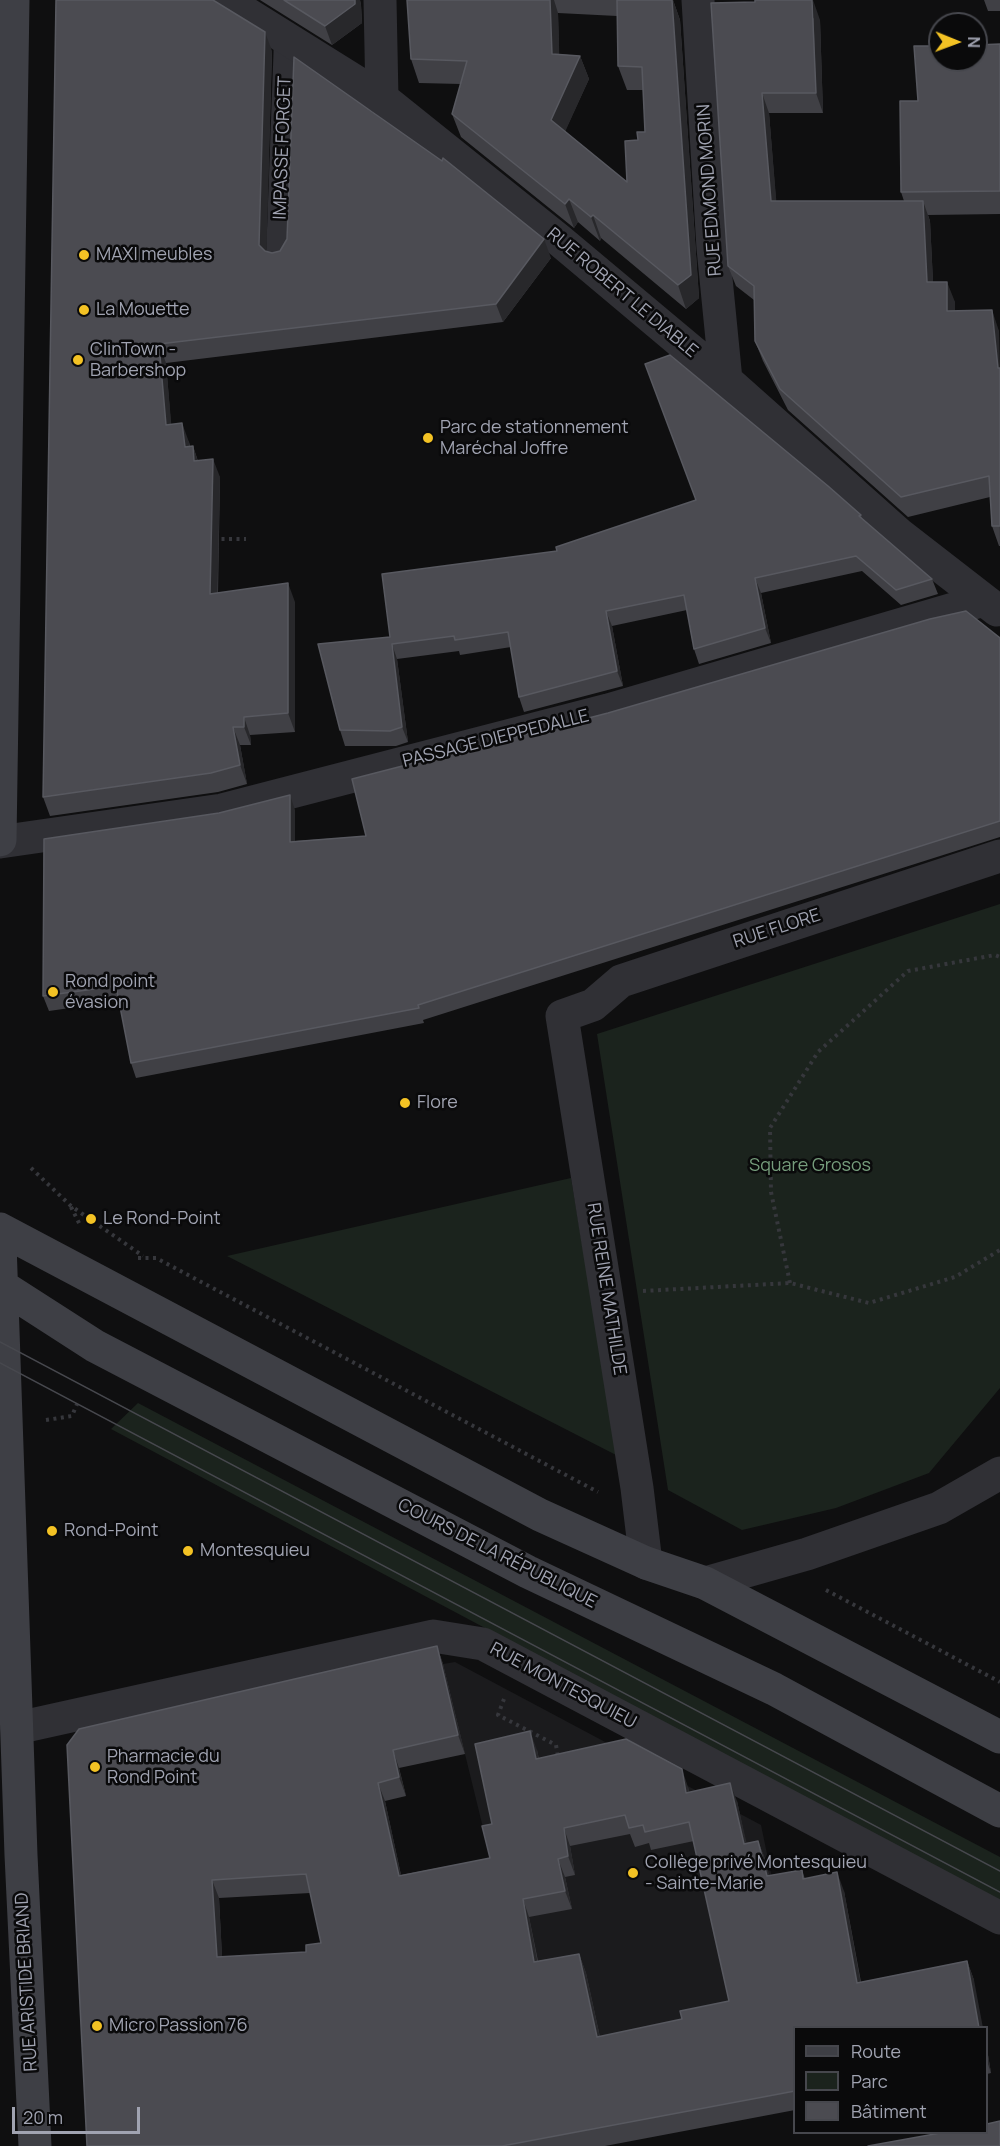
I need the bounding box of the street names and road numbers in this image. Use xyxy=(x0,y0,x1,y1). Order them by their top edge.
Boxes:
street label: IMPASSE FORGET xyxy=(270,76,296,220)
street label: RUE EDMOND MORIN xyxy=(693,103,727,277)
street label: RUE ROBERT LE DIABLE xyxy=(542,224,702,362)
street label: PASSAGE DIEPPEDALLE xyxy=(401,705,591,773)
street label: RUE FLORE xyxy=(731,905,823,953)
street label: RUE REINE MATHILDE xyxy=(582,1201,630,1377)
street label: COURS DE LA RÉPUBLIQUE xyxy=(394,1494,600,1614)
street label: RUE MONTESQUIEU xyxy=(486,1638,640,1734)
street label: RUE ARISTIDE BRIAND xyxy=(12,1892,42,2072)

